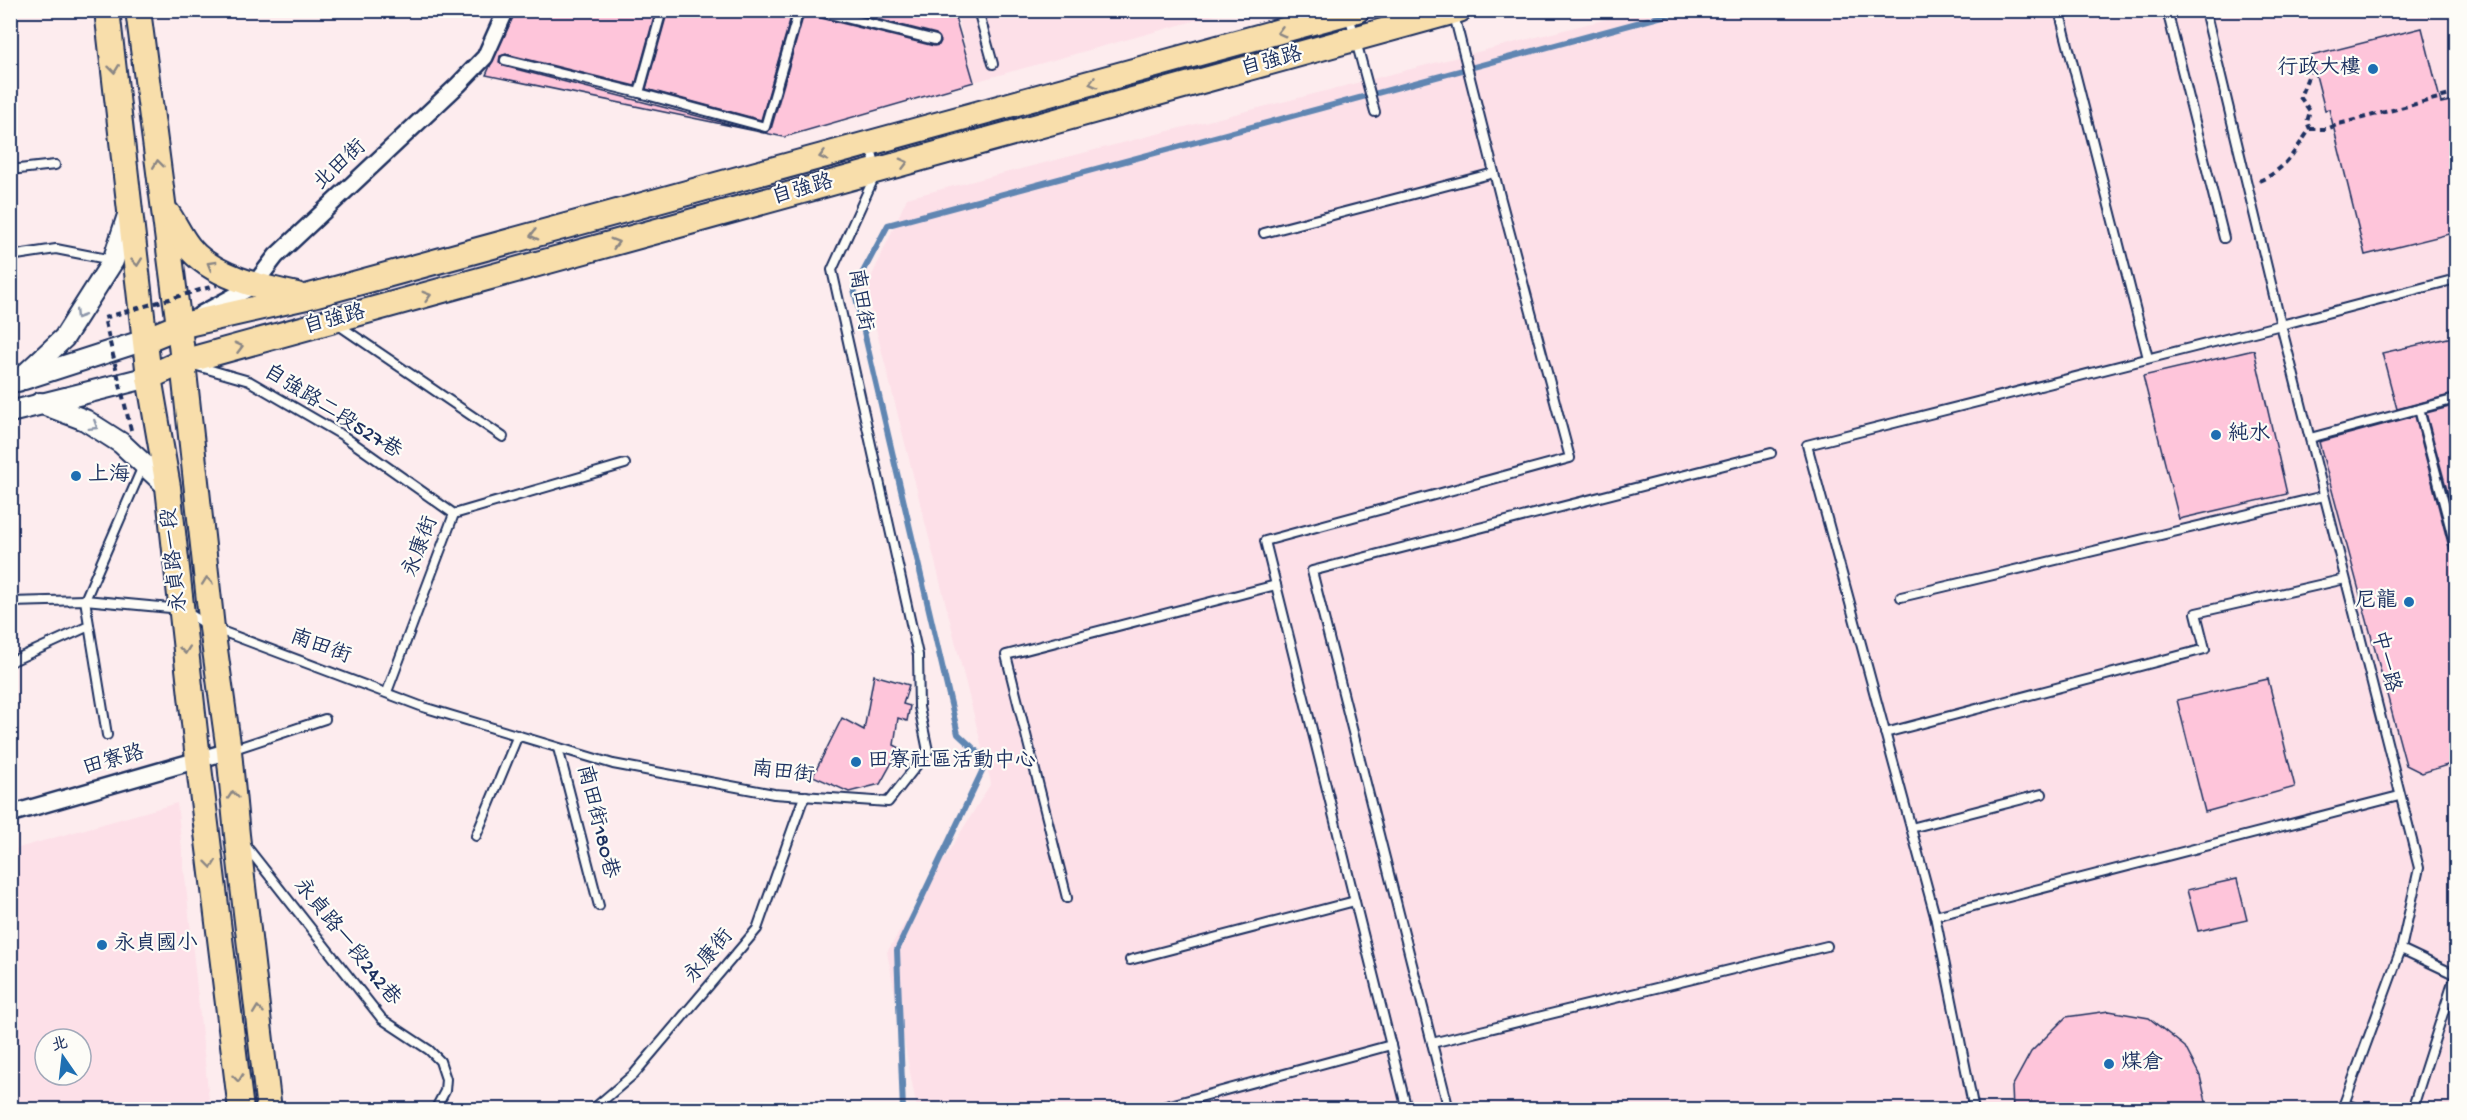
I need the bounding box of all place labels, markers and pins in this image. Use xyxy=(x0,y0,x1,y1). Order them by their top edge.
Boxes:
place label: 行政大樓 xyxy=(2277,55,2361,82)
marker: 行政大樓 xyxy=(2366,62,2380,76)
place label: 純水 xyxy=(2228,422,2270,448)
marker: 純水 xyxy=(2209,428,2223,442)
place label: 上海 xyxy=(88,462,130,489)
marker: 上海 xyxy=(69,469,83,483)
place label: 尼龍 xyxy=(2355,588,2397,615)
marker: 尼龍 xyxy=(2402,595,2416,609)
place label: 田寮社區活動中心 xyxy=(868,748,1036,775)
marker: 田寮社區活動中心 xyxy=(849,755,863,769)
place label: 永貞國小 xyxy=(114,931,198,958)
marker: 永貞國小 xyxy=(95,938,109,952)
place label: 煤倉 xyxy=(2121,1050,2163,1077)
marker: 煤倉 xyxy=(2102,1057,2116,1071)

